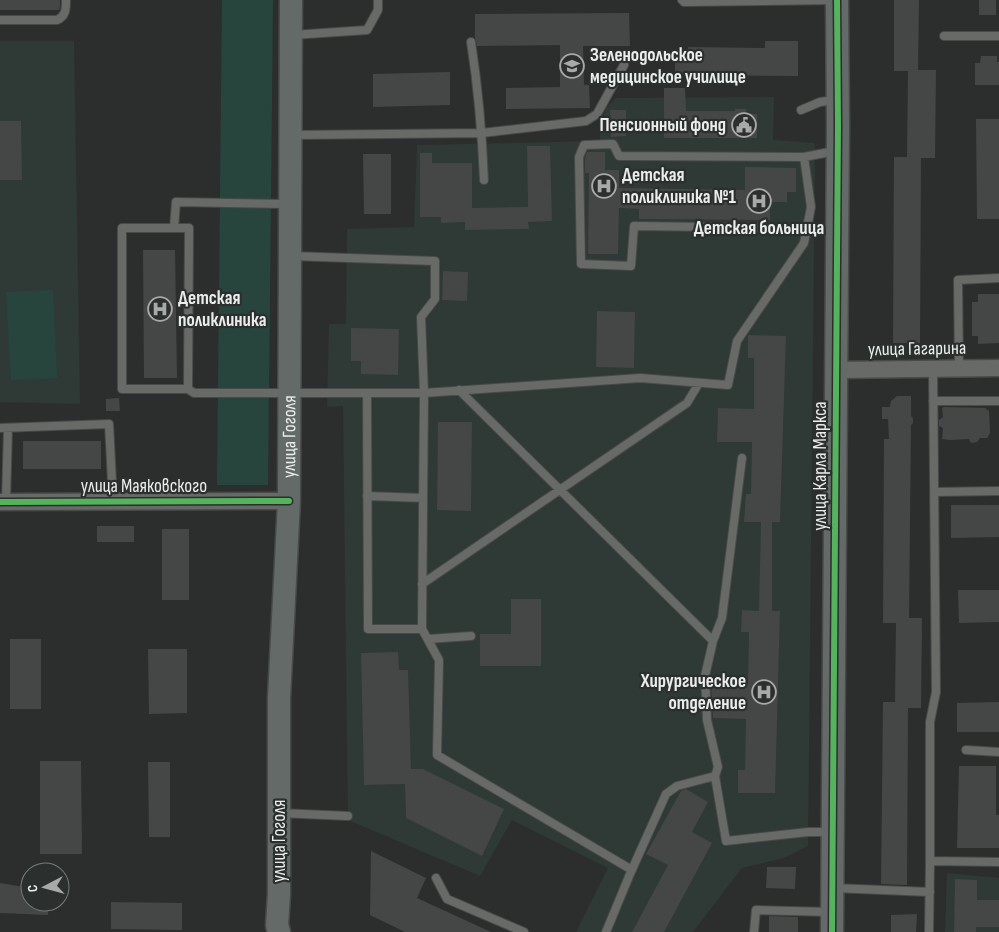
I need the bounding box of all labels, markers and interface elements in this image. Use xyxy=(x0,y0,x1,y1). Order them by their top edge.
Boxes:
place label: Зеленодольское медицинское училище xyxy=(590,44,746,89)
school or university icon: Зеленодольское медицинское училище xyxy=(559,53,585,79)
public building icon: Пенсионный фонд xyxy=(731,112,757,138)
place label: Пенсионный фонд xyxy=(600,114,726,137)
place label: Детская поликлиника №1 xyxy=(622,164,737,209)
hospital icon: Детская поликлиника №1 xyxy=(591,173,617,199)
hospital icon: Детская больница xyxy=(746,188,772,214)
place label: Детская больница xyxy=(694,217,824,240)
place label: Детская поликлиника xyxy=(178,287,267,332)
hospital icon: Детская поликлиника xyxy=(147,296,173,322)
street label: улица Гагарина xyxy=(868,337,966,361)
street label: улица Гоголя xyxy=(278,395,301,478)
street label: улица Карла Маркса xyxy=(809,401,832,531)
street label: улица Маяковского xyxy=(81,475,207,498)
place label: Хирургическое отделение xyxy=(640,670,746,715)
hospital icon: Хирургическое отделение xyxy=(751,679,777,705)
street label: улица Гоголя xyxy=(268,800,291,882)
north arrow xyxy=(20,862,70,912)
text: С xyxy=(24,884,41,893)

